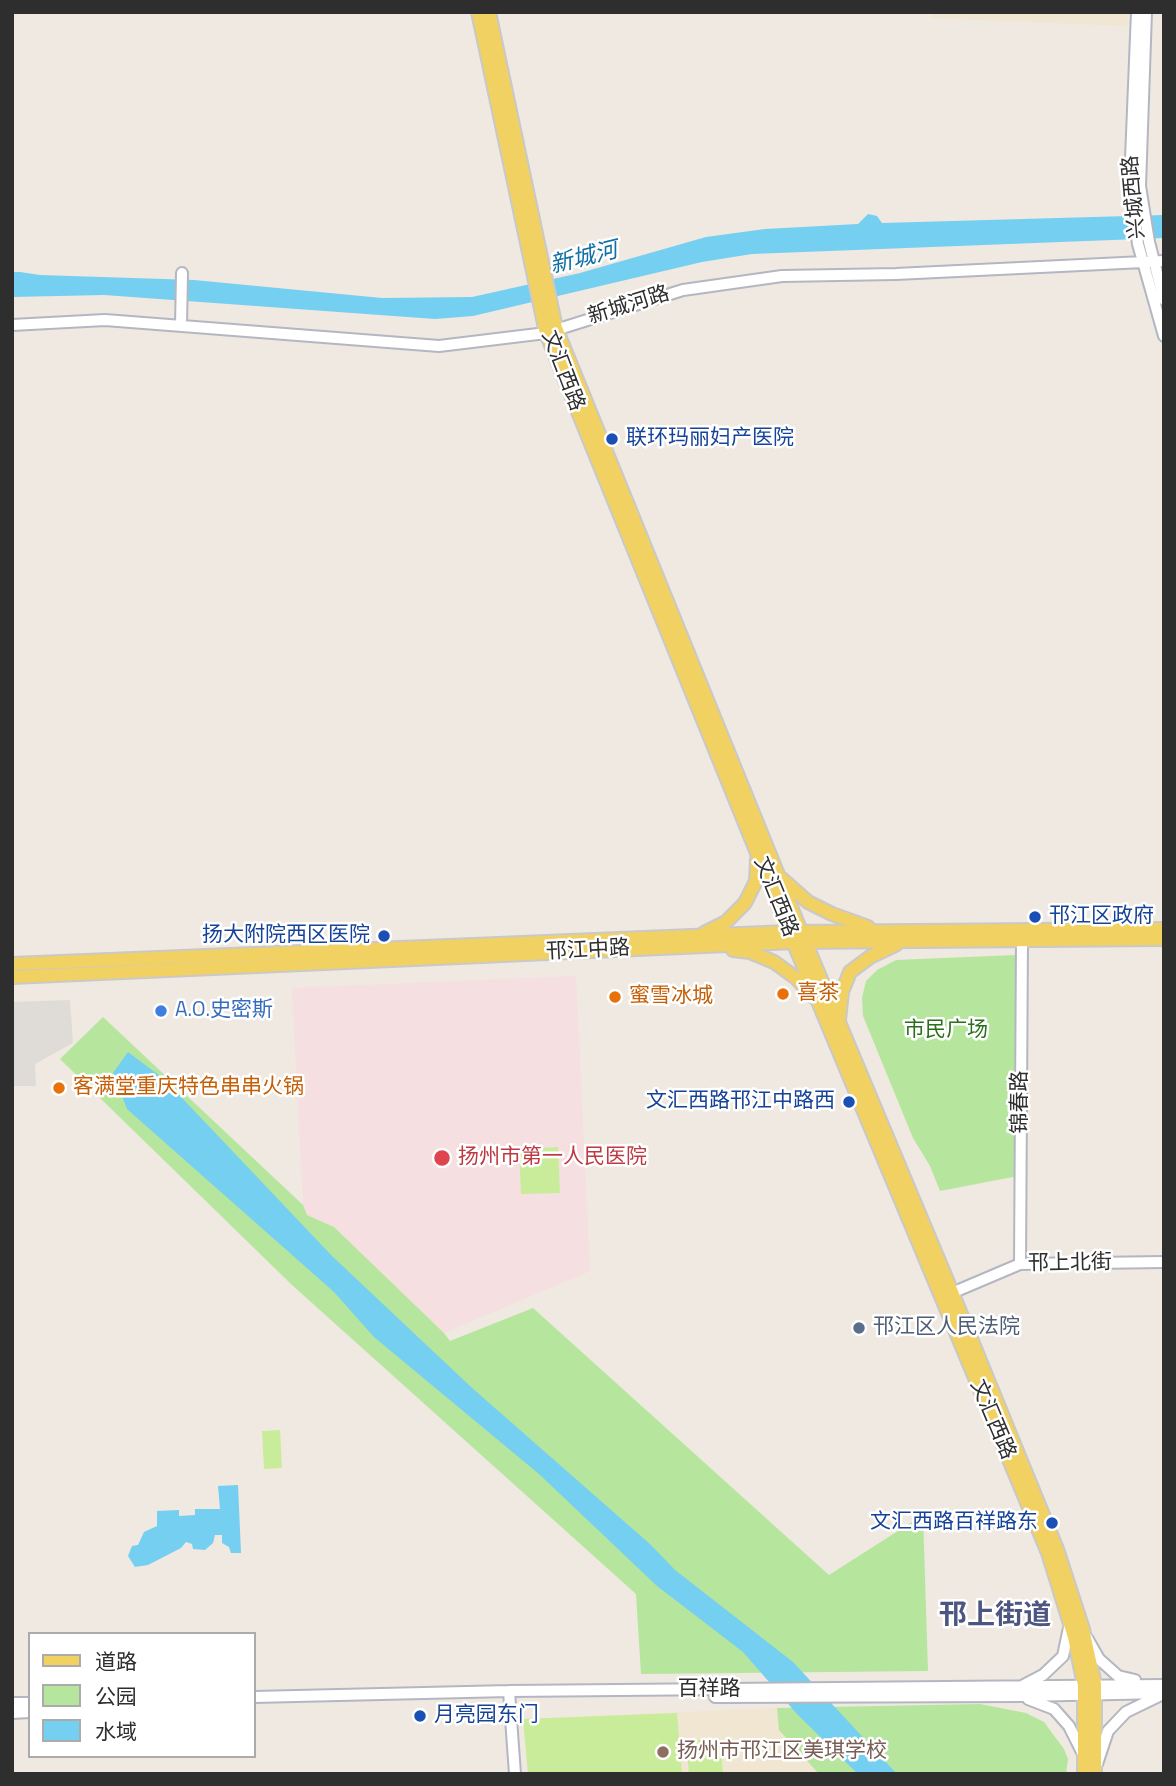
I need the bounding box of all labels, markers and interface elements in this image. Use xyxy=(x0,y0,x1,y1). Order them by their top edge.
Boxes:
street label: 兴城西路 xyxy=(1119,154,1151,240)
water label: 新城河 xyxy=(547,237,621,281)
street label: 新城河路 xyxy=(585,282,673,330)
street label: 文汇西路 xyxy=(535,327,589,415)
place label: 联环玛丽妇产医院 xyxy=(626,426,794,452)
marker: 联环玛丽妇产医院 xyxy=(604,431,620,447)
street label: 文汇西路 xyxy=(748,853,802,941)
place label: 邗江区政府 xyxy=(1049,904,1154,930)
marker: 邗江区政府 xyxy=(1027,909,1043,925)
place label: 扬大附院西区医院 xyxy=(202,923,370,949)
marker: 扬大附院西区医院 xyxy=(376,928,392,944)
street label: 邗江中路 xyxy=(545,936,631,966)
place label: 喜茶 xyxy=(797,981,839,1007)
place label: 蜜雪冰城 xyxy=(629,984,713,1010)
marker: 喜茶 xyxy=(775,986,791,1002)
marker: 蜜雪冰城 xyxy=(607,989,623,1005)
place label: A.O.史密斯 xyxy=(175,998,273,1024)
marker: A.O.史密斯 xyxy=(153,1003,169,1019)
park label: 市民广场 xyxy=(904,1018,988,1044)
street label: 锦春路 xyxy=(1008,1071,1034,1133)
place label: 客满堂重庆特色串串火锅 xyxy=(73,1075,304,1101)
marker: 客满堂重庆特色串串火锅 xyxy=(51,1080,67,1096)
place label: 文汇西路邗江中路西 xyxy=(646,1089,835,1115)
marker: 文汇西路邗江中路西 xyxy=(841,1094,857,1110)
place label: 扬州市第一人民医院 xyxy=(458,1145,647,1171)
marker: 扬州市第一人民医院 xyxy=(432,1148,452,1168)
street label: 邗上北街 xyxy=(1028,1251,1112,1277)
place label: 邗江区人民法院 xyxy=(873,1315,1020,1341)
marker: 邗江区人民法院 xyxy=(851,1320,867,1336)
street label: 文汇西路 xyxy=(964,1376,1020,1464)
place label: 文汇西路百祥路东 xyxy=(870,1510,1038,1536)
marker: 文汇西路百祥路东 xyxy=(1044,1515,1060,1531)
district label: 邗上街道 xyxy=(939,1600,1051,1634)
legend xyxy=(28,1632,256,1758)
text: 道路 xyxy=(95,1645,137,1677)
street label: 百祥路 xyxy=(678,1677,740,1703)
text: 公园 xyxy=(95,1680,137,1712)
place label: 月亮园东门 xyxy=(434,1703,539,1729)
marker: 月亮园东门 xyxy=(412,1708,428,1724)
text: 水域 xyxy=(95,1715,137,1747)
place label: 扬州市邗江区美琪学校 xyxy=(677,1739,887,1765)
marker: 扬州市邗江区美琪学校 xyxy=(655,1744,671,1760)

